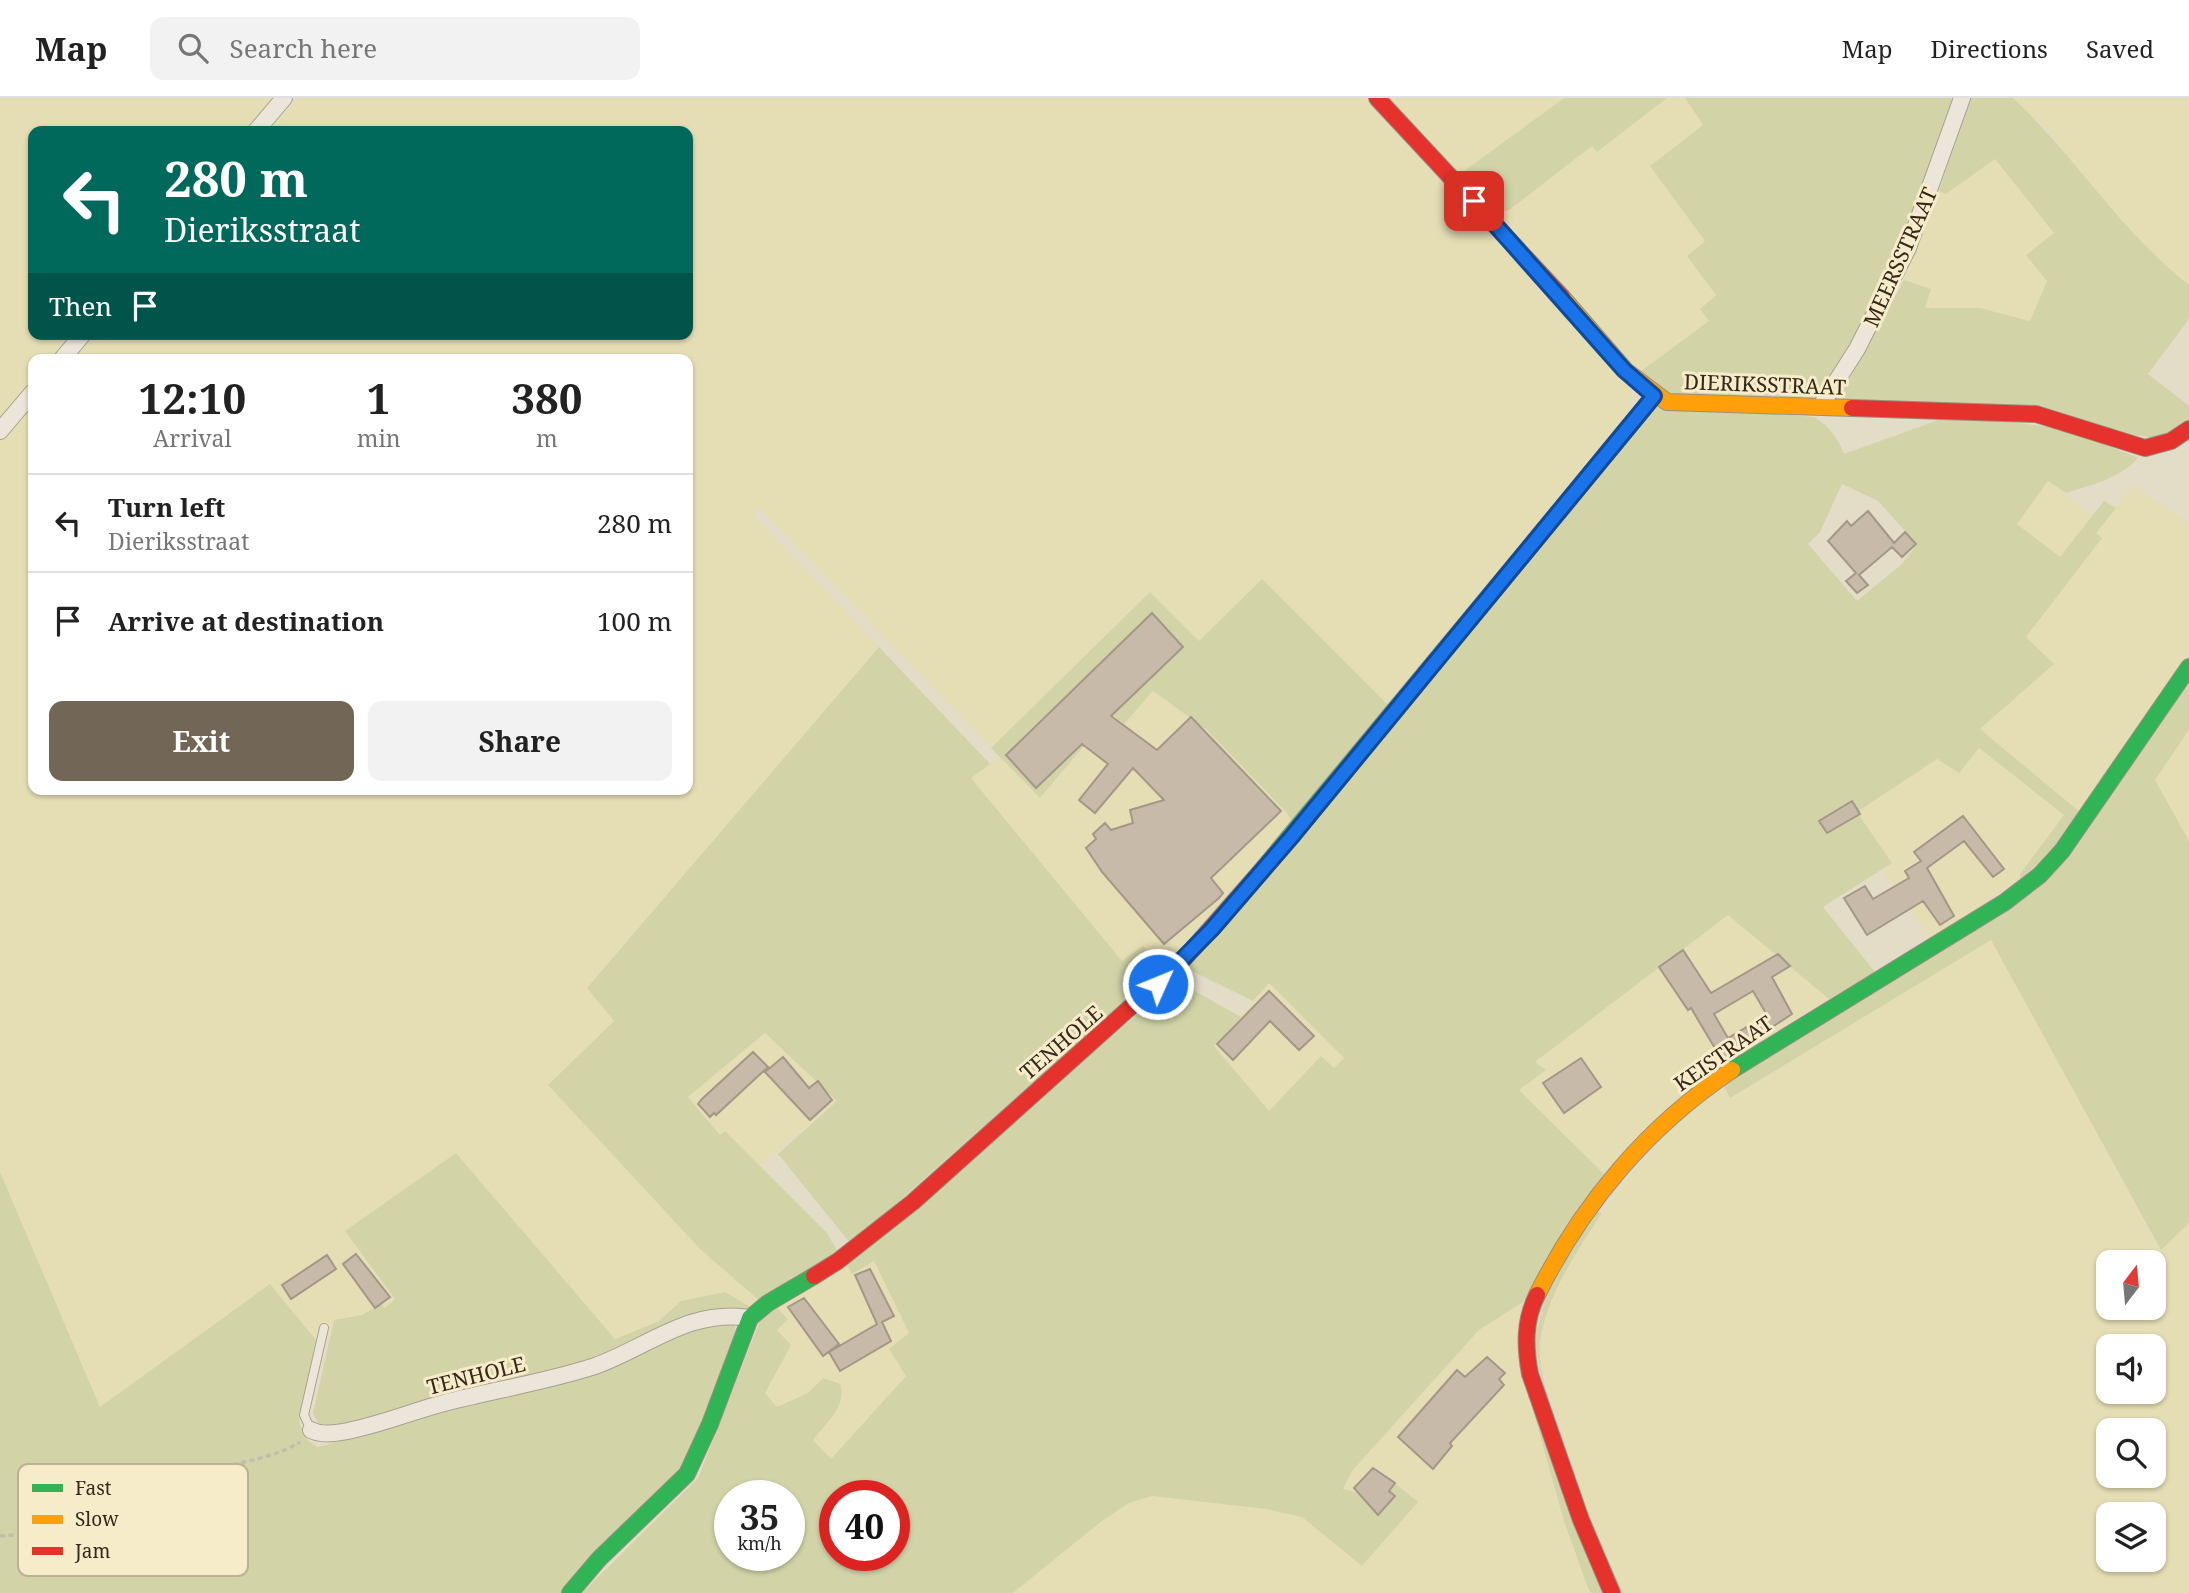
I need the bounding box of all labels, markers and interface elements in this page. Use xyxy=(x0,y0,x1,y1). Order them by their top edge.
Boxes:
search box xyxy=(150,17,640,80)
text: Map xyxy=(35,26,108,71)
icon: search xyxy=(174,29,212,67)
text: Search here xyxy=(230,30,377,66)
text: Map xyxy=(1842,32,1893,65)
text: Directions xyxy=(1931,32,2048,65)
text: Saved xyxy=(2086,32,2154,65)
text: 280 m xyxy=(164,145,308,211)
icon: left xyxy=(49,154,140,245)
pin xyxy=(1444,171,1504,231)
icon: arrive xyxy=(1455,182,1493,220)
street label: MEERSSTRAAT xyxy=(1857,183,1943,331)
text: Dieriksstraat xyxy=(164,208,361,251)
icon: arrive xyxy=(126,287,164,325)
text: Then xyxy=(49,288,112,324)
street label: DIERIKSSTRAAT xyxy=(1683,367,1847,401)
text: 12:10 xyxy=(139,369,246,426)
text: 1 xyxy=(367,369,391,426)
text: 380 xyxy=(511,369,582,426)
text: Arrival xyxy=(153,422,232,454)
text: min xyxy=(357,422,401,454)
text: m xyxy=(536,422,558,454)
text: Turn left xyxy=(108,489,225,525)
icon: left xyxy=(49,504,87,542)
text: 280 m xyxy=(597,505,672,541)
text: Dieriksstraat xyxy=(108,525,249,557)
icon: arrive xyxy=(49,602,87,640)
text: Arrive at destination xyxy=(108,603,384,639)
text: 100 m xyxy=(597,603,672,639)
button: Exit xyxy=(49,701,354,781)
button: Share xyxy=(368,701,672,781)
position arrow xyxy=(1121,947,1195,1021)
street label: TENHOLE xyxy=(1014,999,1108,1085)
street label: KEISTRAAT xyxy=(1668,1009,1778,1097)
north arrow xyxy=(2096,1250,2166,1320)
map controls xyxy=(2096,1250,2166,1572)
button: sound xyxy=(2096,1334,2166,1404)
street label: TENHOLE xyxy=(424,1349,528,1401)
button: search xyxy=(2096,1418,2166,1488)
legend xyxy=(18,1464,248,1576)
text: Fast xyxy=(75,1475,112,1501)
speed limit sign: 40 xyxy=(819,1480,910,1571)
text: 35 xyxy=(740,1493,779,1540)
button: layers xyxy=(2096,1502,2166,1572)
text: Slow xyxy=(75,1506,119,1532)
text: km/h xyxy=(737,1531,782,1555)
text: Jam xyxy=(74,1538,110,1564)

